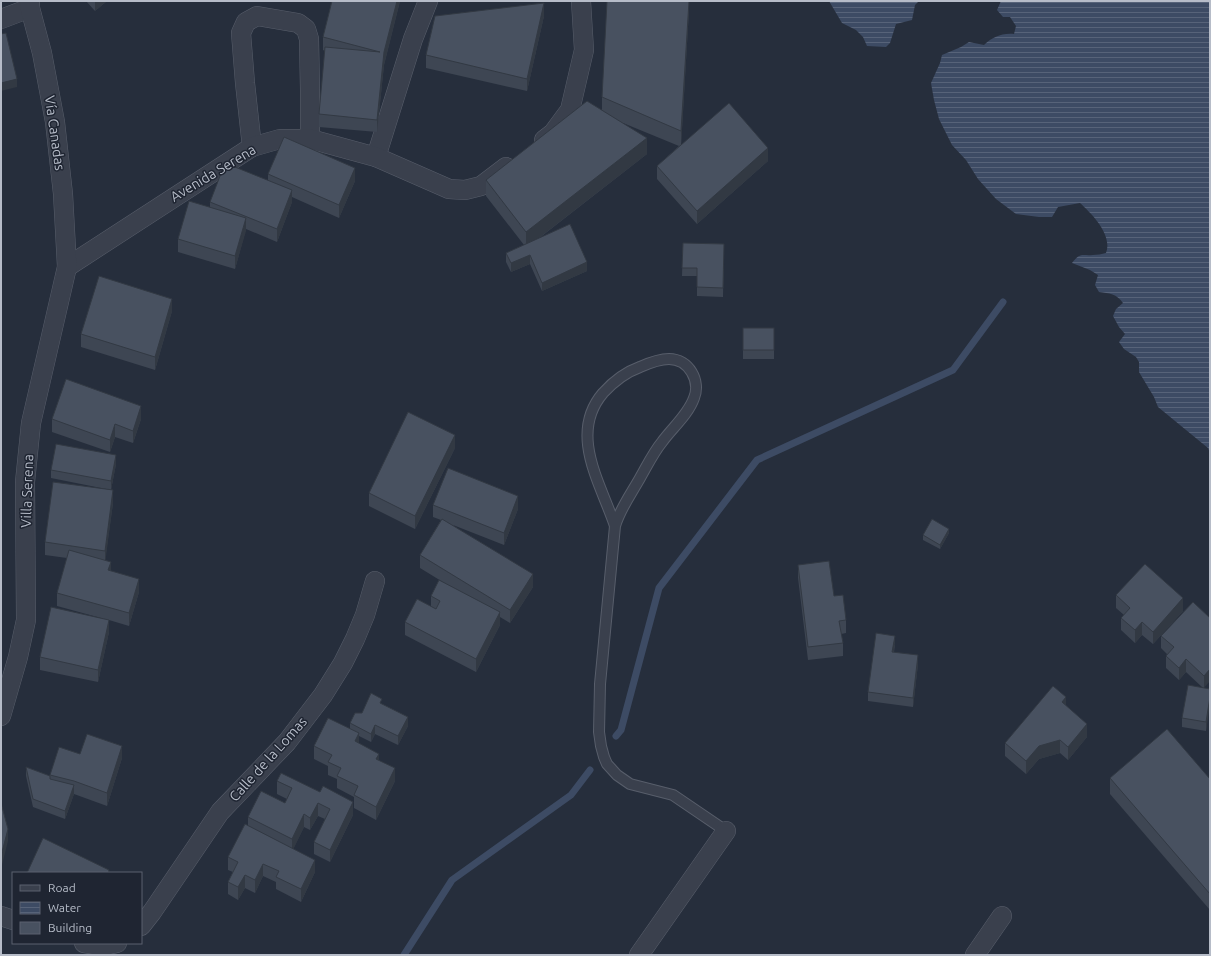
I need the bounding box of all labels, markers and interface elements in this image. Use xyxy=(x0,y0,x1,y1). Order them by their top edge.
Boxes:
street label: Vía Canadas xyxy=(42,94,68,172)
street label: Avenida Serena xyxy=(167,141,259,205)
street label: Villa Serena xyxy=(18,454,36,528)
street label: Calle de la Lomas xyxy=(226,714,310,804)
legend xyxy=(12,872,142,944)
text: Road xyxy=(48,881,76,894)
text: Water xyxy=(48,901,81,914)
text: Building xyxy=(48,921,92,934)

